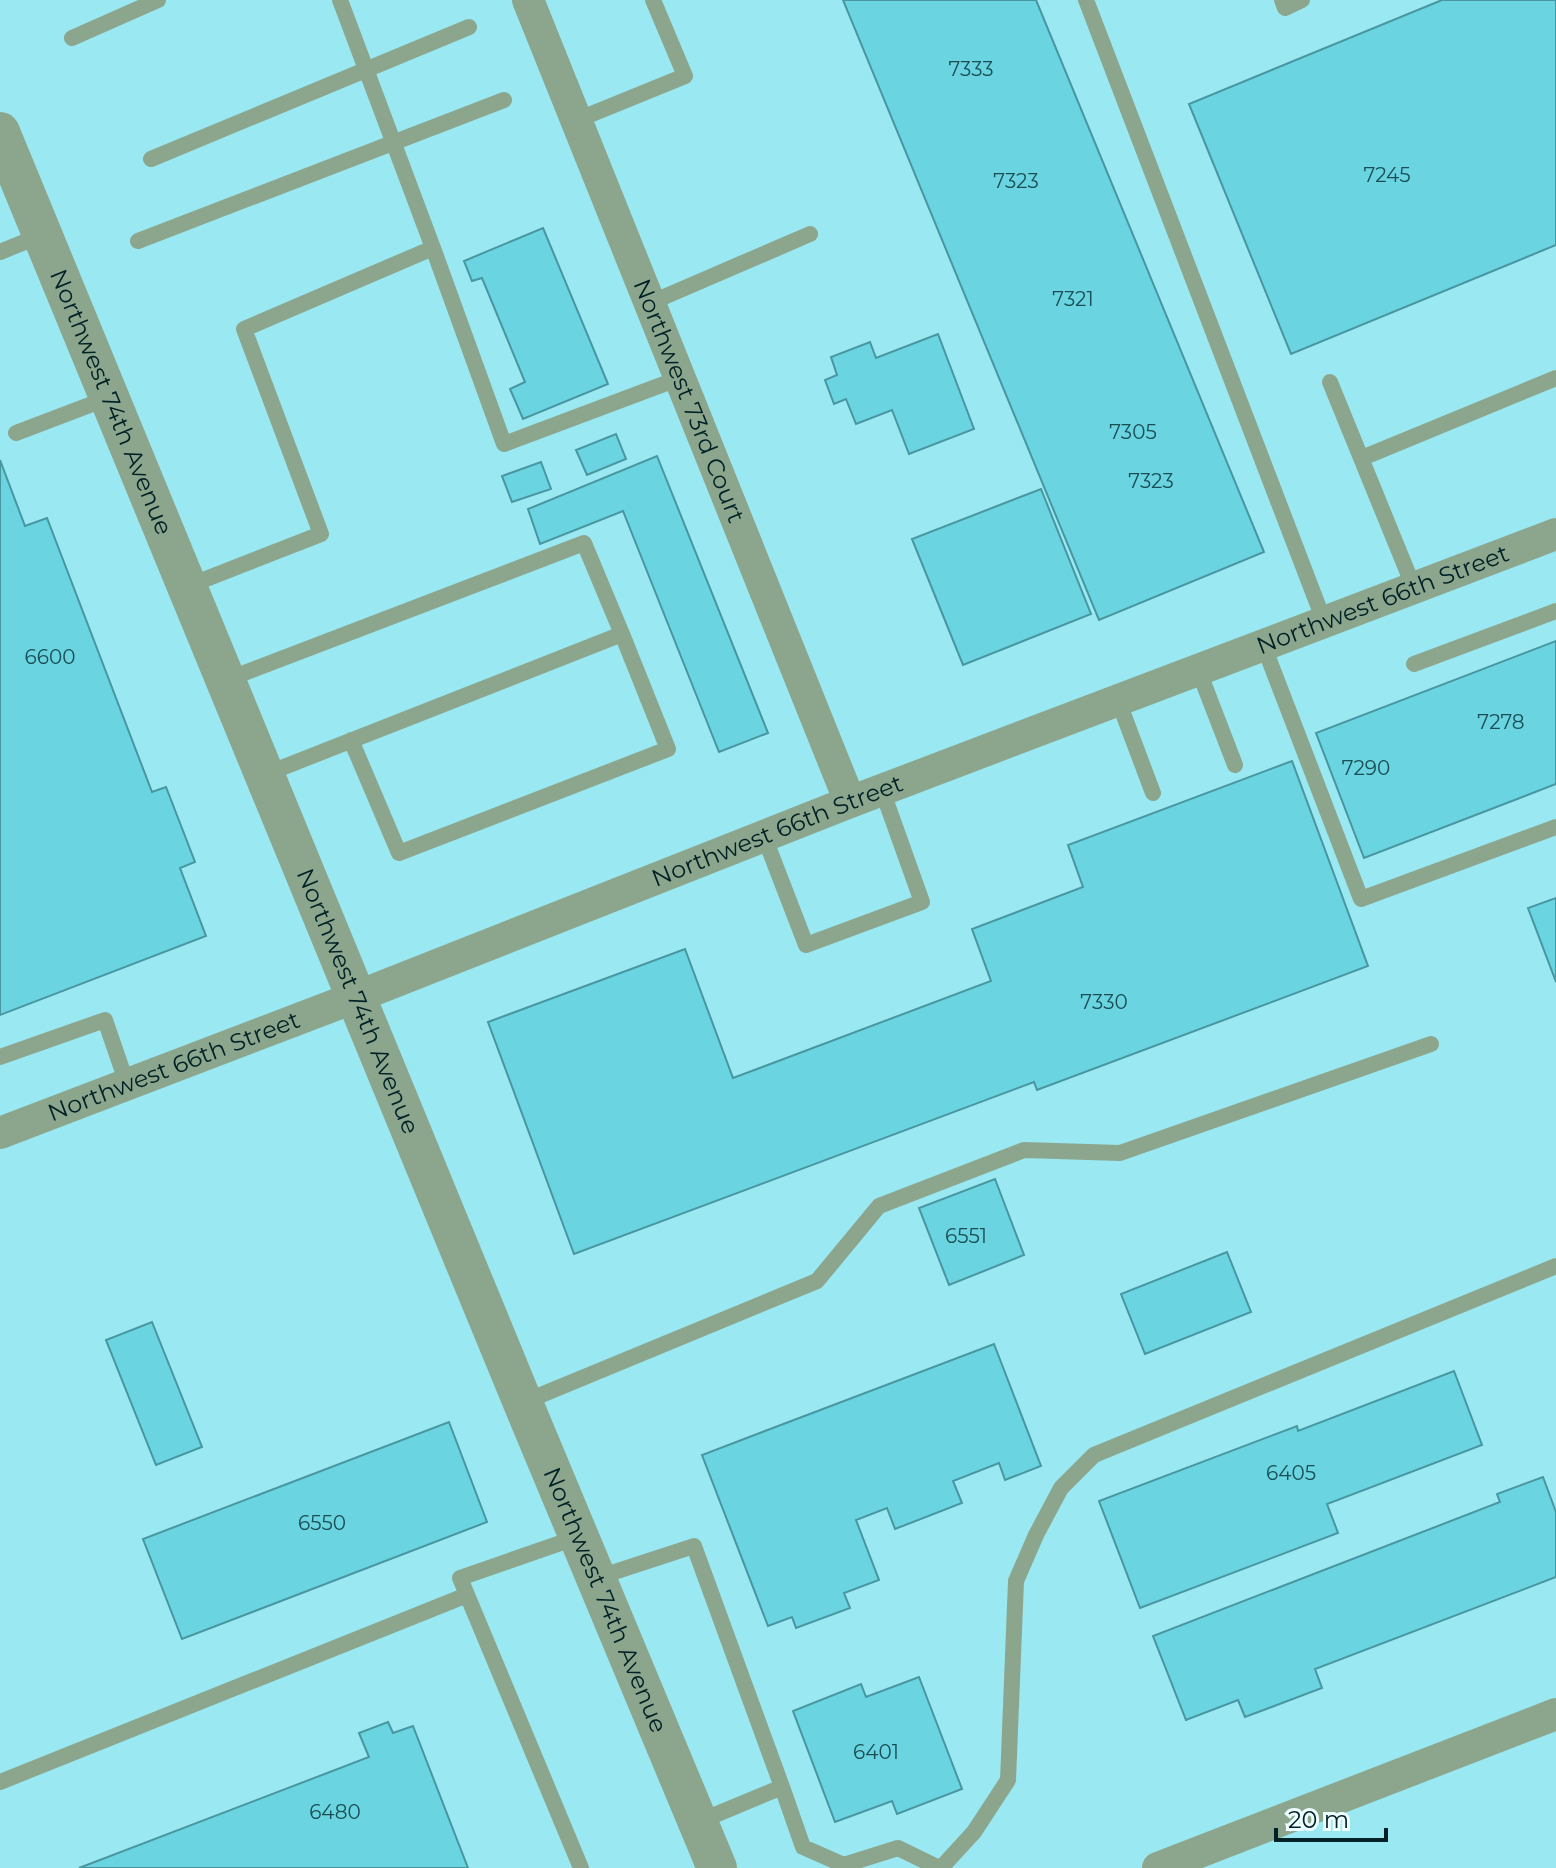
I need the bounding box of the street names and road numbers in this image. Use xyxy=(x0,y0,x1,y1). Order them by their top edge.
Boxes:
street label: Northwest 74th Avenue xyxy=(44,265,179,539)
street label: Northwest 73rd Court xyxy=(628,275,751,527)
street label: Northwest 66th Street xyxy=(1252,538,1513,660)
street label: Northwest 66th Street xyxy=(647,768,907,893)
street label: Northwest 74th Avenue xyxy=(291,864,426,1138)
street label: Northwest 66th Street xyxy=(43,1005,304,1127)
street label: Northwest 74th Avenue xyxy=(538,1463,674,1737)

